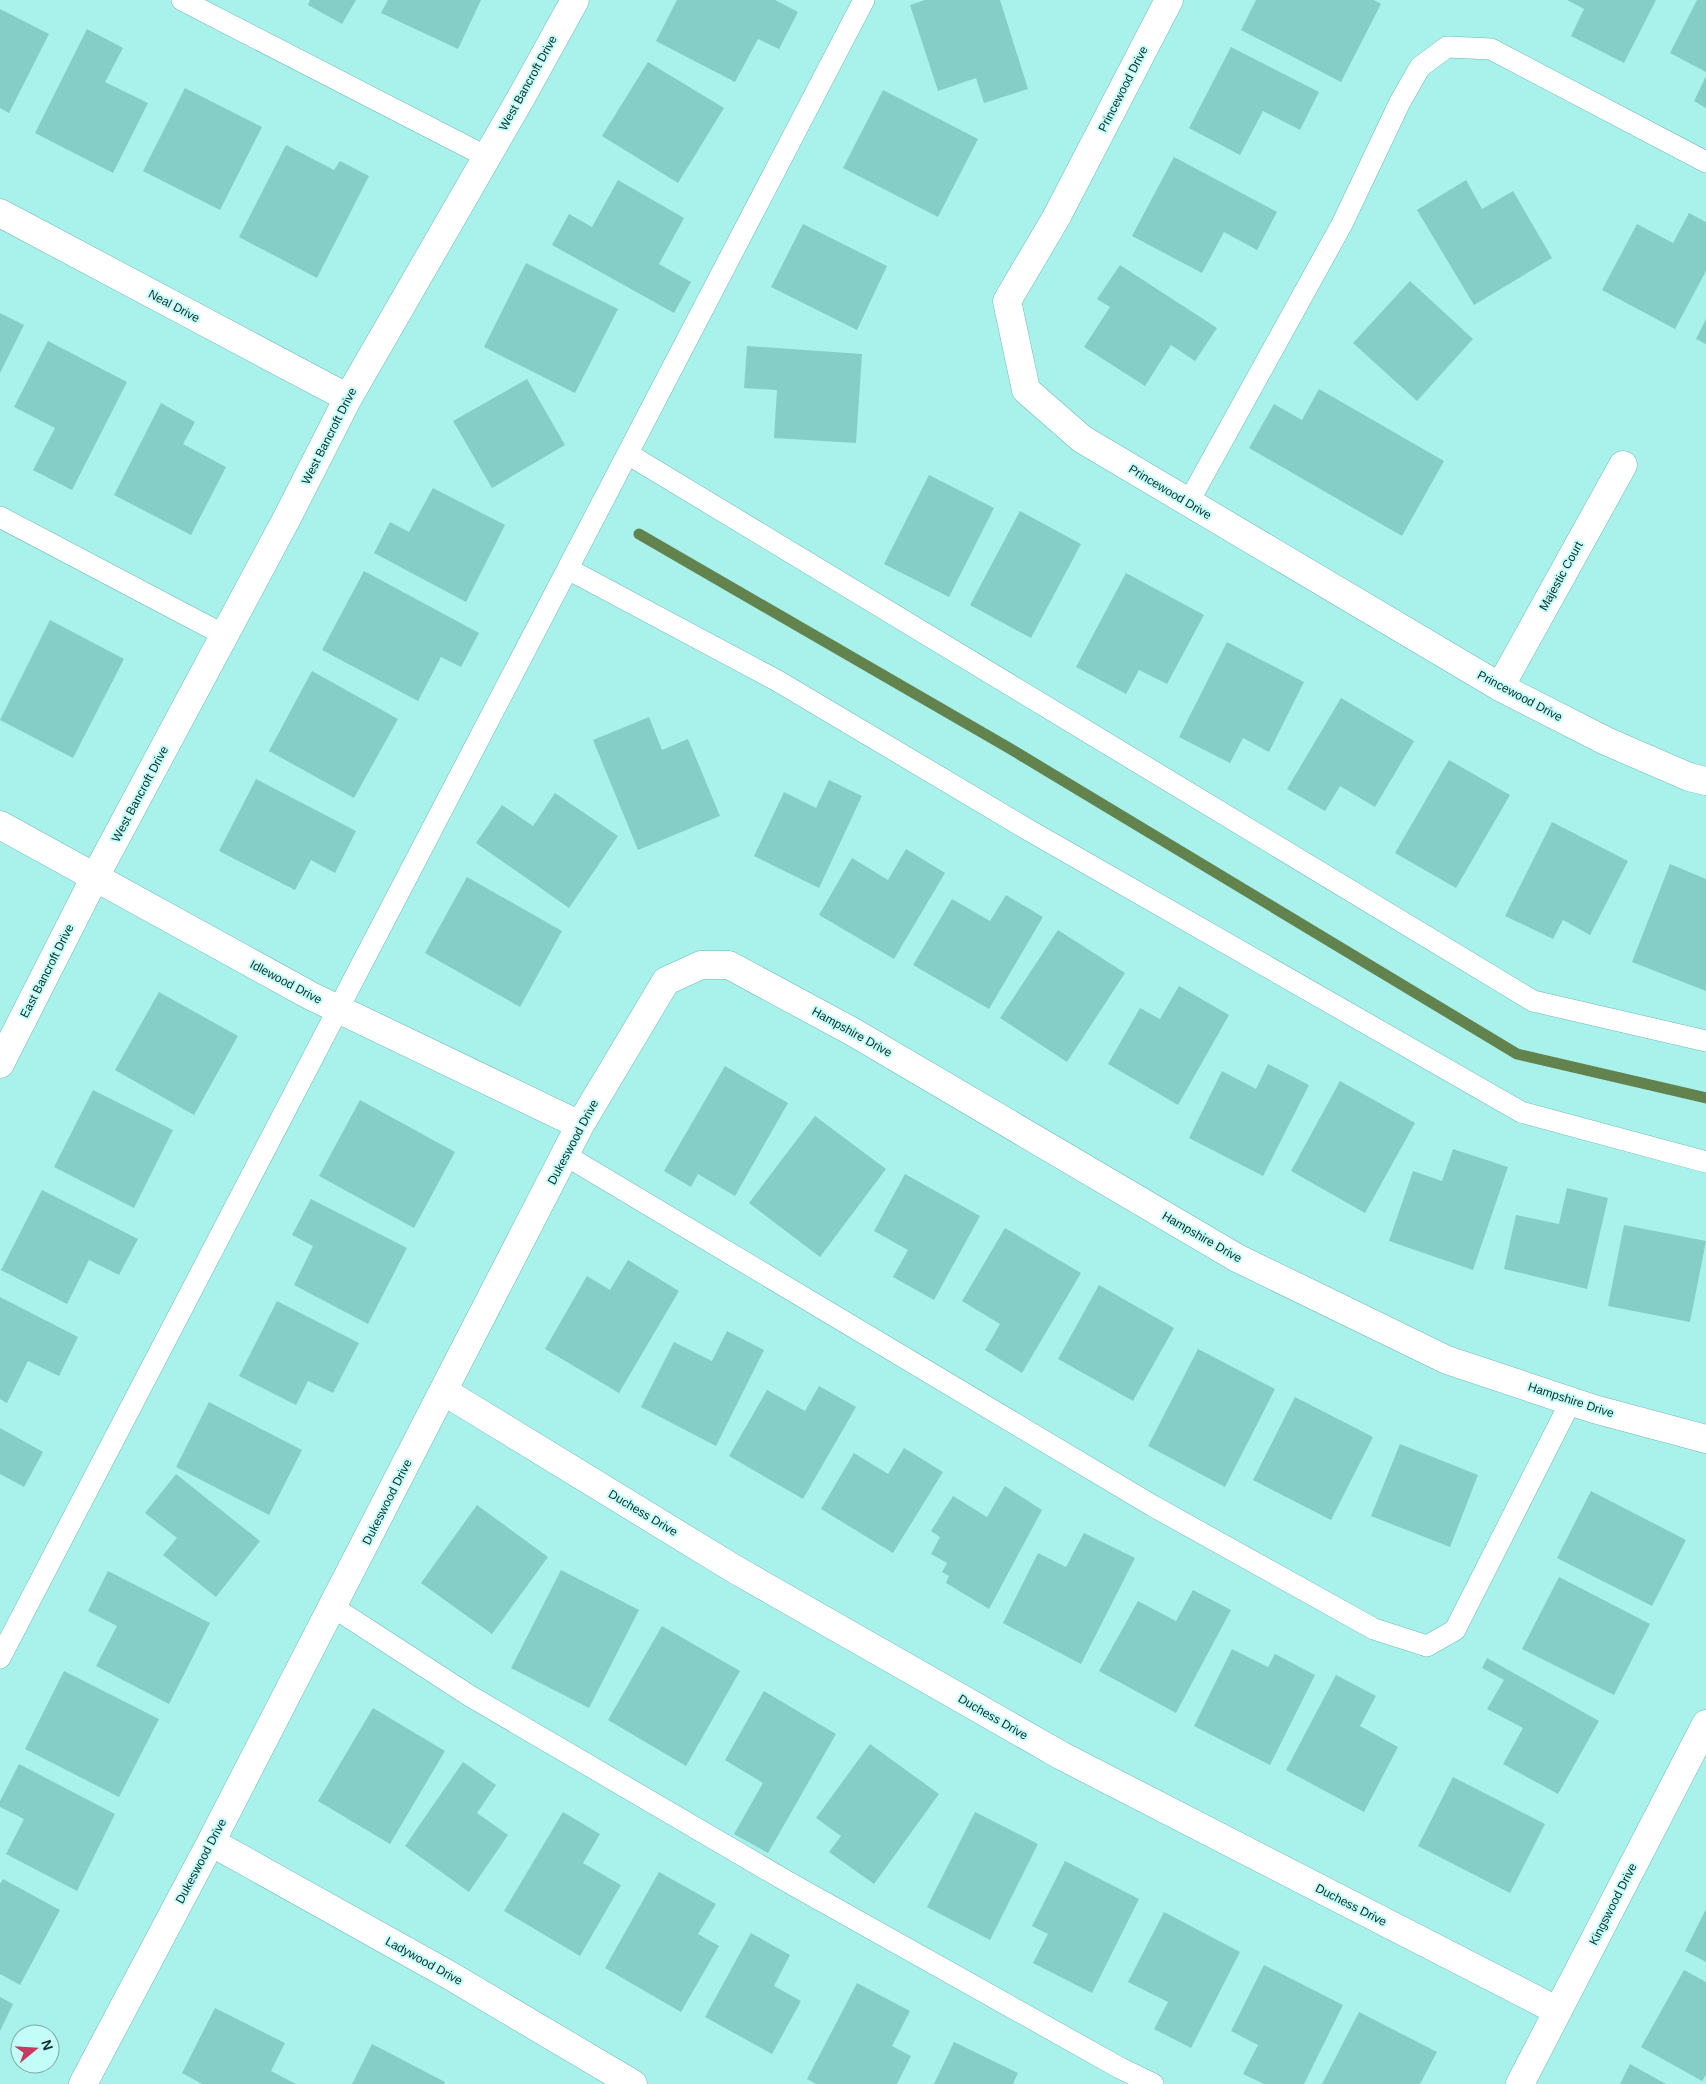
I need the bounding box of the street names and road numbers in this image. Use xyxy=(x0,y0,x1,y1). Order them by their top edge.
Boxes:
street label: West Bancroft Drive xyxy=(496,33,560,133)
street label: Princewood Drive xyxy=(1095,44,1151,134)
street label: Neal Drive xyxy=(146,287,202,325)
street label: West Bancroft Drive xyxy=(299,385,360,487)
street label: Princewood Drive xyxy=(1126,462,1214,522)
street label: Majestic Court xyxy=(1536,538,1586,613)
street label: Princewood Drive xyxy=(1475,668,1565,724)
street label: West Bancroft Drive xyxy=(109,743,171,844)
street label: East Bancroft Drive xyxy=(17,921,77,1020)
street label: Idlewood Drive xyxy=(248,957,325,1007)
street label: Hampshire Drive xyxy=(810,1004,895,1060)
street label: Dukeswood Drive xyxy=(545,1097,601,1187)
street label: Hampshire Drive xyxy=(1160,1209,1244,1266)
street label: Hampshire Drive xyxy=(1526,1380,1616,1421)
street label: Dukeswood Drive xyxy=(359,1457,415,1547)
street label: Duchess Drive xyxy=(606,1487,680,1539)
street label: Duchess Drive xyxy=(956,1691,1031,1743)
street label: Dukeswood Drive xyxy=(173,1816,229,1906)
street label: Kingswood Drive xyxy=(1586,1860,1640,1947)
street label: Duchess Drive xyxy=(1313,1881,1389,1929)
street label: Ladywood Drive xyxy=(383,1934,465,1988)

